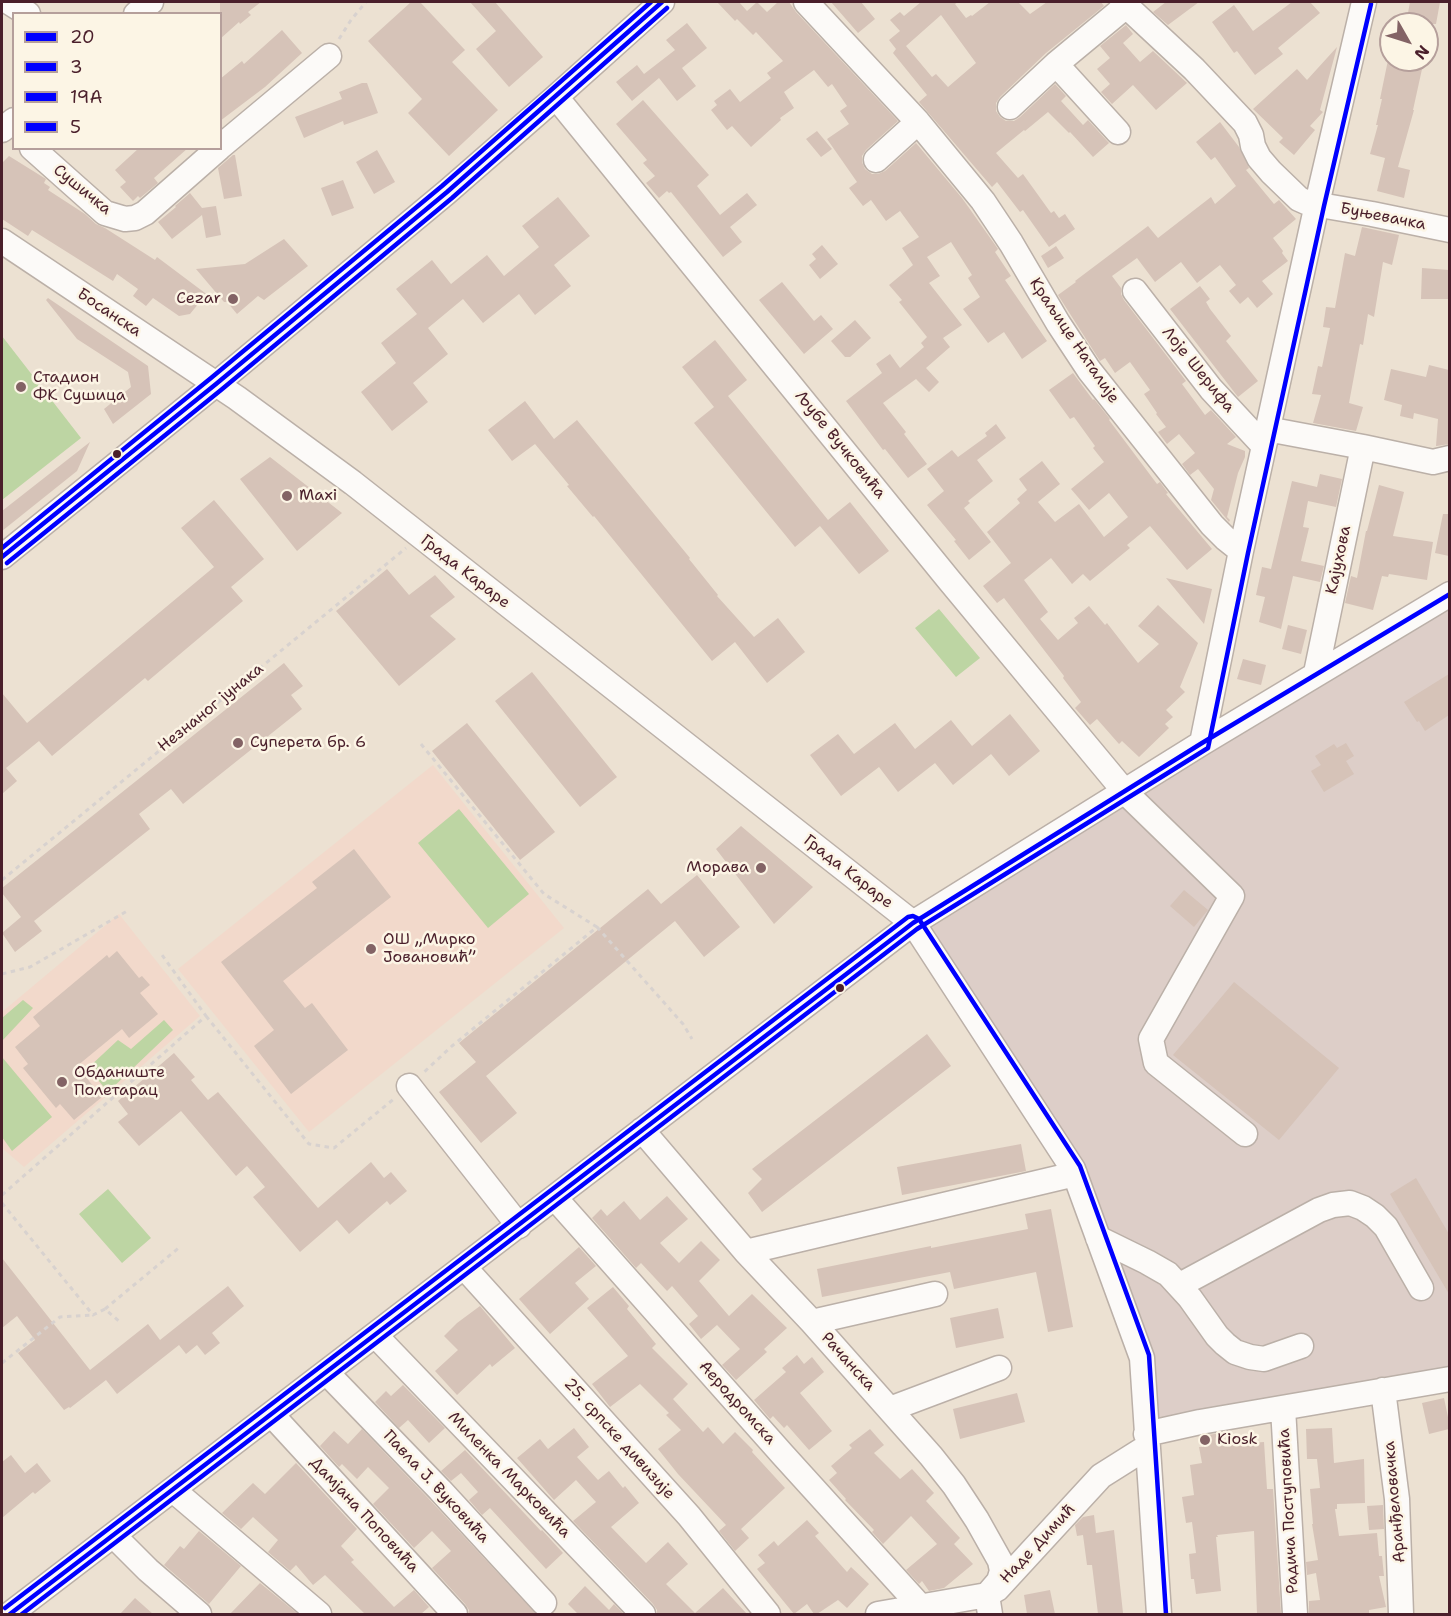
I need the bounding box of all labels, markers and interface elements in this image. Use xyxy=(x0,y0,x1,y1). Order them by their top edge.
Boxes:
legend xyxy=(12,12,222,150)
north arrow xyxy=(1379,12,1439,72)
text: 20 xyxy=(70,25,95,49)
text: N xyxy=(1410,41,1434,64)
text: 3 xyxy=(70,55,83,79)
text: 19А xyxy=(70,85,102,109)
text: 5 xyxy=(70,115,81,139)
street label: Сушичка xyxy=(49,161,115,219)
street label: Буњевачка xyxy=(1339,199,1427,235)
street label: Краљице Наталије xyxy=(1025,275,1123,407)
street label: Босанска xyxy=(73,285,145,341)
place label: Cezar xyxy=(176,289,221,309)
marker: Cezar xyxy=(226,292,240,306)
street label: Лоје Шерифа xyxy=(1158,323,1238,417)
place label: Стадион ФК Сушица xyxy=(33,368,126,406)
marker: Стадион ФК Сушица xyxy=(14,380,28,394)
street label: Љубе Вучковића xyxy=(791,387,889,503)
unlabelled marker xyxy=(111,448,123,460)
place label: Maxi xyxy=(299,486,337,506)
marker: Maxi xyxy=(280,489,294,503)
street label: Кајухова xyxy=(1322,524,1356,596)
street label: Града Караре xyxy=(416,531,514,613)
street label: Незнаног јунака xyxy=(154,660,268,756)
place label: Суперета бр. 6 xyxy=(250,733,366,753)
marker: Суперета бр. 6 xyxy=(231,736,245,750)
street label: Града Караре xyxy=(799,831,897,913)
place label: Морава xyxy=(686,858,749,878)
marker: Морава xyxy=(754,861,768,875)
place label: ОШ „Мирко Јовановић” xyxy=(383,930,476,968)
marker: ОШ „Мирко Јовановић” xyxy=(364,942,378,956)
unlabelled marker xyxy=(834,982,846,994)
place label: Обданиште Полетарац xyxy=(74,1063,165,1101)
marker: Обданиште Полетарац xyxy=(55,1075,69,1089)
street label: Рачанска xyxy=(817,1329,879,1395)
street label: Аеродромска xyxy=(694,1357,780,1449)
street label: 25. српске дивизије xyxy=(560,1374,678,1504)
street label: Миленка Марковића xyxy=(444,1408,574,1542)
street label: Павла Ј. Вуковића xyxy=(379,1427,493,1547)
street label: Радича Поступовића xyxy=(1275,1428,1303,1594)
place label: Kiosk xyxy=(1217,1430,1258,1450)
marker: Kiosk xyxy=(1198,1433,1212,1447)
street label: Аранђеловачка xyxy=(1380,1440,1410,1564)
street label: Дамјана Поповића xyxy=(306,1453,422,1577)
street label: Наде Димић xyxy=(996,1500,1080,1588)

